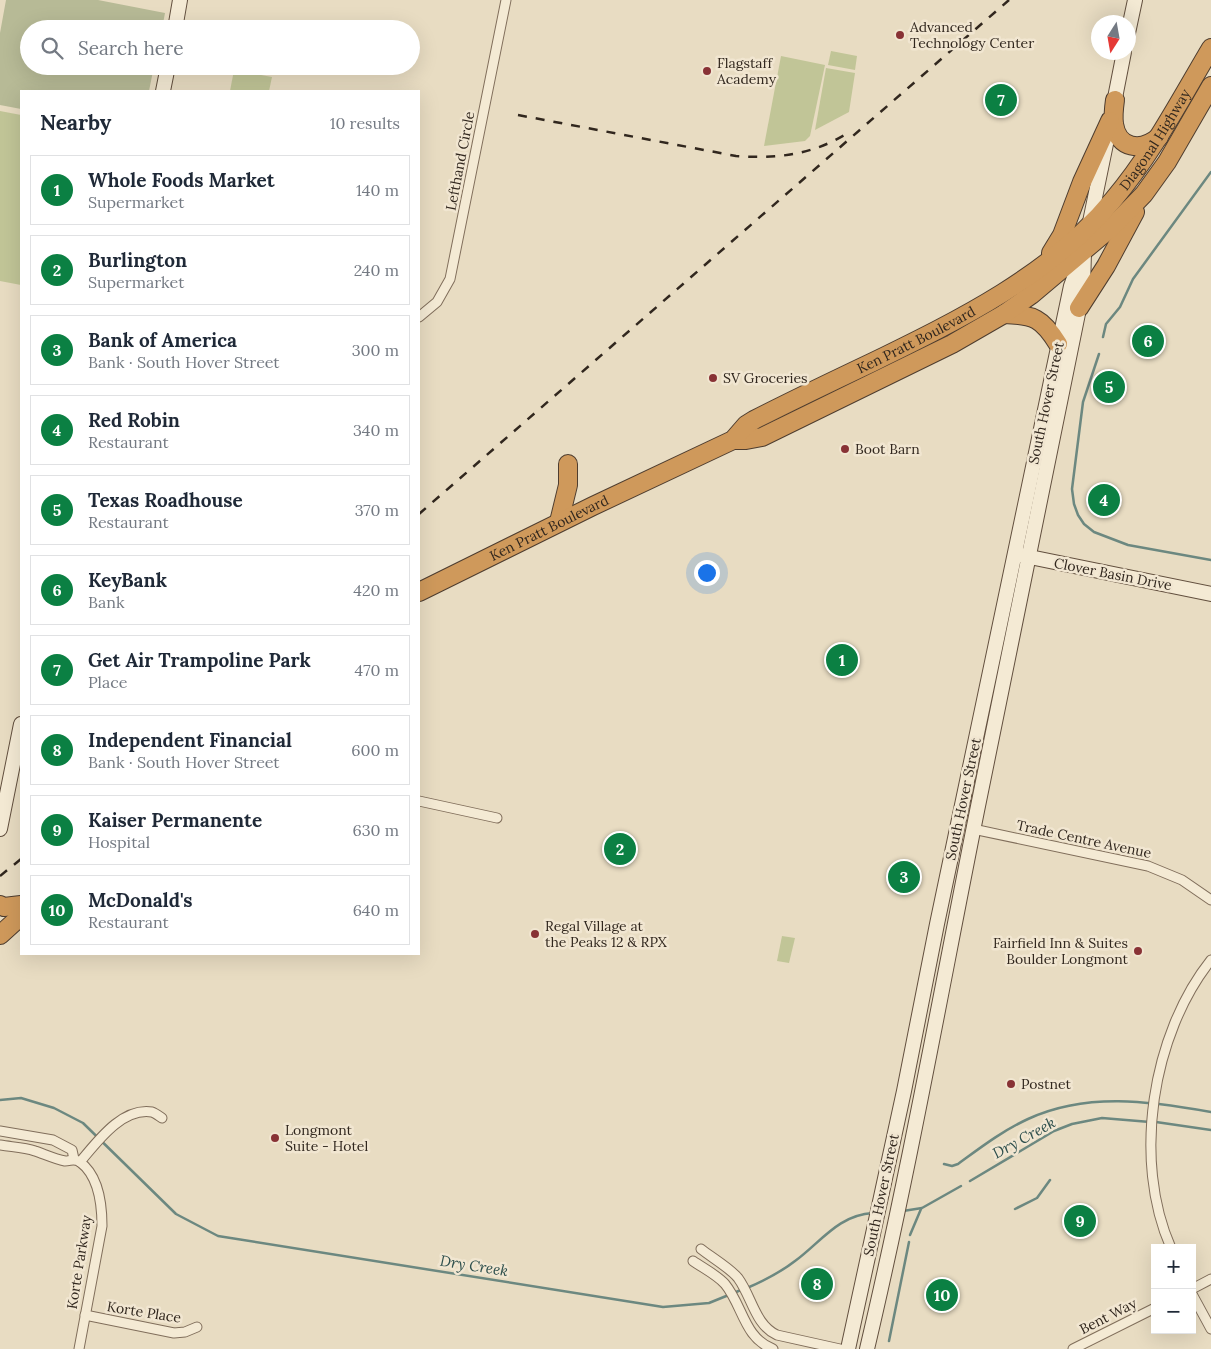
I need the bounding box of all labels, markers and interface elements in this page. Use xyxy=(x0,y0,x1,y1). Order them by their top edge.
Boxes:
north arrow xyxy=(1091,15,1136,60)
place label: Advanced Technology Center xyxy=(909,18,1034,52)
search box xyxy=(20,20,420,75)
marker: Advanced Technology Center xyxy=(894,29,906,41)
icon: search xyxy=(38,34,66,62)
text: Search here xyxy=(78,36,184,60)
place label: Flagstaff Academy xyxy=(716,54,777,88)
marker: Flagstaff Academy xyxy=(701,65,713,77)
pin: 7 xyxy=(985,81,1017,119)
street label: Diagonal Highway xyxy=(1115,85,1195,194)
text: Nearby xyxy=(40,109,111,136)
street label: Lefthand Circle xyxy=(442,109,479,212)
text: 10 results xyxy=(330,113,400,133)
text: Whole Foods Market xyxy=(88,168,275,192)
text: 1 xyxy=(54,180,60,200)
text: 140 m xyxy=(356,180,399,200)
text: Supermarket xyxy=(88,192,184,212)
text: Burlington xyxy=(88,248,187,272)
text: 2 xyxy=(53,260,61,280)
text: 240 m xyxy=(354,260,399,280)
text: Supermarket xyxy=(88,272,184,292)
street label: Ken Pratt Boulevard xyxy=(854,302,979,377)
pin: 6 xyxy=(1132,322,1164,360)
text: Bank of America xyxy=(88,328,237,352)
text: 3 xyxy=(53,340,61,360)
text: 300 m xyxy=(352,340,399,360)
street label: South Hover Street xyxy=(1024,340,1068,466)
text: Bank · South Hover Street xyxy=(88,352,279,372)
pin: 5 xyxy=(1093,368,1125,406)
place label: SV Groceries xyxy=(723,369,808,387)
marker: SV Groceries xyxy=(707,372,719,384)
text: Red Robin xyxy=(88,408,180,432)
text: 4 xyxy=(53,420,61,440)
text: 340 m xyxy=(353,420,399,440)
text: Restaurant xyxy=(88,432,169,452)
place label: Boot Barn xyxy=(855,440,920,458)
marker: Boot Barn xyxy=(839,443,851,455)
pin: 4 xyxy=(1088,481,1120,519)
text: Texas Roadhouse xyxy=(88,488,243,512)
street label: Ken Pratt Boulevard xyxy=(486,491,611,565)
text: 5 xyxy=(53,500,61,520)
text: 370 m xyxy=(355,500,399,520)
text: Restaurant xyxy=(88,512,169,532)
street label: Clover Basin Drive xyxy=(1053,554,1174,594)
your location xyxy=(694,560,720,586)
text: KeyBank xyxy=(88,568,167,592)
text: 6 xyxy=(52,580,62,600)
text: 420 m xyxy=(353,580,399,600)
text: Bank xyxy=(88,592,125,612)
pin: 1 xyxy=(826,641,858,679)
text: Get Air Trampoline Park xyxy=(88,648,311,672)
text: 7 xyxy=(53,660,61,680)
text: 470 m xyxy=(355,660,399,680)
text: Place xyxy=(88,672,127,692)
text: Independent Financial xyxy=(88,728,292,752)
street label: South Hover Street xyxy=(941,736,985,862)
text: 8 xyxy=(52,740,62,760)
text: 600 m xyxy=(351,740,399,760)
text: Bank · South Hover Street xyxy=(88,752,279,772)
text: Kaiser Permanente xyxy=(88,808,262,832)
street label: Trade Centre Avenue xyxy=(1015,816,1154,862)
text: 9 xyxy=(52,820,62,840)
text: 630 m xyxy=(352,820,399,840)
pin: 2 xyxy=(604,830,636,868)
text: Hospital xyxy=(88,832,150,852)
pin: 3 xyxy=(888,858,920,896)
text: McDonald's xyxy=(88,888,193,912)
text: 10 xyxy=(49,900,65,920)
text: 640 m xyxy=(353,900,399,920)
text: Restaurant xyxy=(88,912,169,932)
place label: Regal Village at the Peaks 12 & RPX xyxy=(545,917,668,951)
marker: Regal Village at the Peaks 12 & RPX xyxy=(529,928,541,940)
place label: Fairfield Inn & Suites Boulder Longmont xyxy=(993,934,1129,968)
marker: Fairfield Inn & Suites Boulder Longmont xyxy=(1132,945,1144,957)
place label: Postnet xyxy=(1021,1075,1071,1093)
marker: Postnet xyxy=(1005,1078,1017,1090)
water label: Dry Creek xyxy=(989,1112,1059,1163)
place label: Longmont Suite - Hotel xyxy=(285,1121,368,1155)
marker: Longmont Suite - Hotel xyxy=(269,1132,281,1144)
street label: South Hover Street xyxy=(859,1132,903,1258)
pin: 9 xyxy=(1064,1202,1096,1240)
street label: Korte Parkway xyxy=(63,1213,95,1310)
map controls xyxy=(1151,1244,1196,1334)
button: + xyxy=(1151,1244,1196,1289)
water label: Dry Creek xyxy=(439,1251,510,1280)
pin: 8 xyxy=(801,1265,833,1303)
pin: 10 xyxy=(926,1276,958,1314)
button: − xyxy=(1151,1289,1196,1334)
street label: Bent Way xyxy=(1076,1294,1140,1338)
street label: Korte Place xyxy=(106,1297,183,1327)

